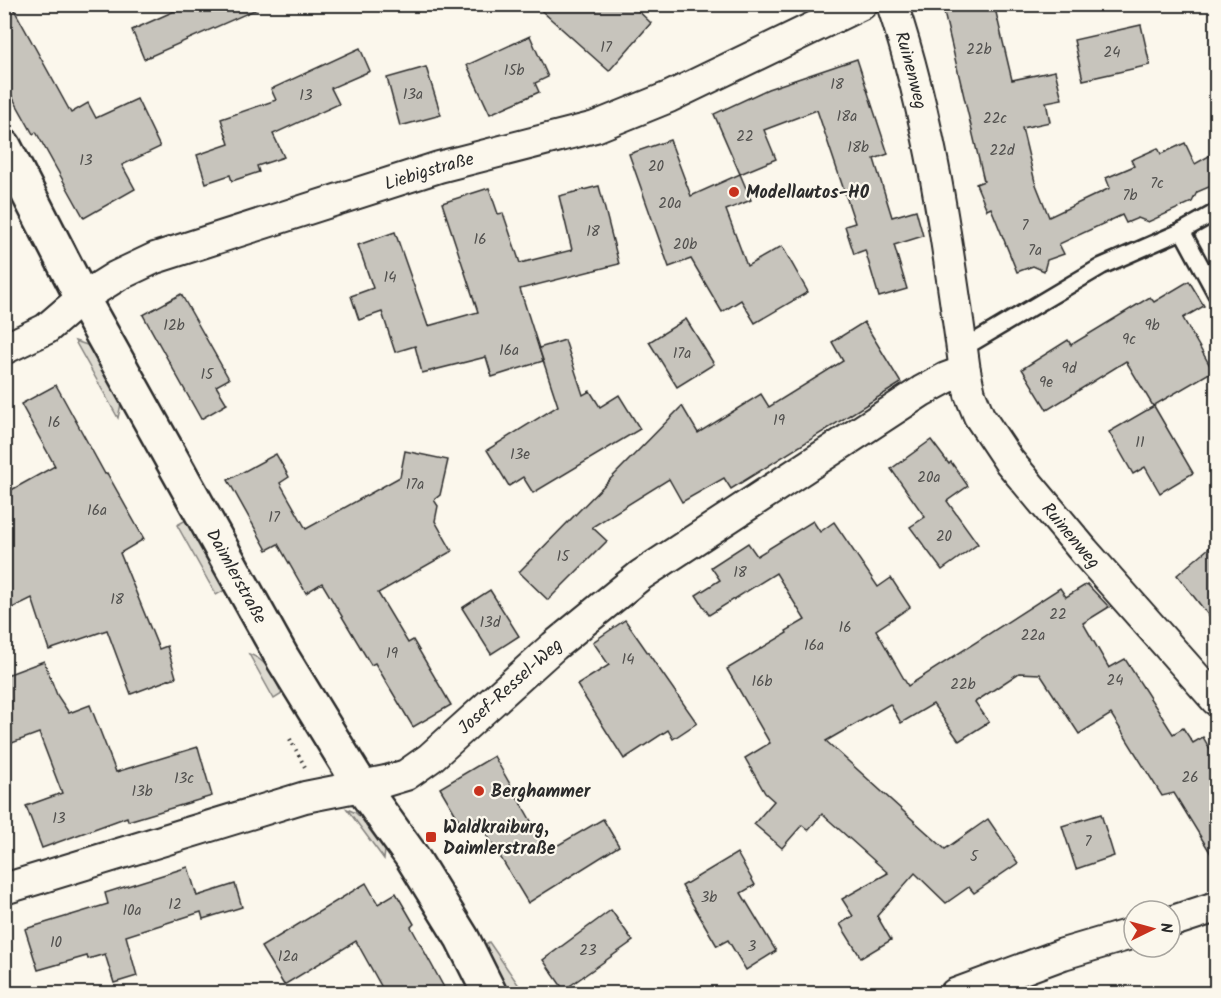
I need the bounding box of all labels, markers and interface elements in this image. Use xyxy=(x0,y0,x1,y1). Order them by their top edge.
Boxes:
street label: Ruinenweg xyxy=(886,28,934,112)
house number: 17 xyxy=(600,36,613,60)
house number: 22b xyxy=(966,38,992,62)
house number: 24 xyxy=(1104,41,1120,65)
house number: 15b xyxy=(504,59,524,83)
house number: 18 xyxy=(830,73,845,97)
house number: 13a xyxy=(403,83,423,107)
house number: 13 xyxy=(299,84,313,108)
house number: 18a xyxy=(837,105,857,129)
house number: 22c xyxy=(983,107,1007,131)
house number: 22 xyxy=(736,125,754,149)
house number: 18b xyxy=(847,136,869,160)
house number: 22d xyxy=(990,139,1015,163)
street label: Liebigstraße xyxy=(381,146,477,200)
house number: 13 xyxy=(79,149,93,173)
house number: 20 xyxy=(648,155,665,179)
house number: 7c xyxy=(1150,172,1164,196)
place label: Modellautos-H0 xyxy=(746,179,870,208)
house number: 7b xyxy=(1123,184,1138,208)
marker: Modellautos-H0 xyxy=(727,185,741,199)
house number: 20a xyxy=(658,192,682,216)
house number: 7 xyxy=(1022,214,1030,238)
house number: 18 xyxy=(586,220,601,244)
house number: 16 xyxy=(473,228,487,252)
house number: 20b xyxy=(673,233,697,257)
house number: 7a xyxy=(1028,239,1042,263)
house number: 14 xyxy=(384,266,396,290)
house number: 12b xyxy=(163,314,185,338)
house number: 9b xyxy=(1144,314,1160,338)
house number: 9c xyxy=(1122,328,1136,352)
house number: 16a xyxy=(499,339,519,363)
house number: 17a xyxy=(673,342,691,366)
house number: 9d xyxy=(1062,357,1077,381)
house number: 15 xyxy=(201,363,214,387)
house number: 9e xyxy=(1039,371,1053,395)
house number: 19 xyxy=(773,409,786,433)
house number: 16 xyxy=(47,411,61,435)
house number: 11 xyxy=(1135,431,1145,455)
house number: 13e xyxy=(510,443,530,467)
house number: 20a xyxy=(917,466,941,490)
house number: 17a xyxy=(406,473,424,497)
street label: Ruinenweg xyxy=(1033,496,1107,576)
house number: 16a xyxy=(87,499,107,523)
house number: 17 xyxy=(268,506,281,530)
street label: Daimlerstraße xyxy=(197,524,274,630)
house number: 20 xyxy=(936,525,953,549)
house number: 15 xyxy=(557,545,570,569)
house number: 18 xyxy=(733,561,748,585)
house number: 18 xyxy=(110,588,125,612)
house number: 22 xyxy=(1049,603,1067,627)
house number: 13d xyxy=(480,611,501,635)
house number: 16 xyxy=(838,616,852,640)
house number: 22a xyxy=(1021,624,1045,648)
street label: Josef-Ressel-Weg xyxy=(452,632,569,742)
house number: 16a xyxy=(804,634,824,658)
house number: 19 xyxy=(386,642,399,666)
house number: 14 xyxy=(622,648,634,672)
house number: 24 xyxy=(1107,669,1123,693)
house number: 16b xyxy=(752,670,773,694)
house number: 22b xyxy=(950,673,976,697)
house number: 26 xyxy=(1181,766,1199,790)
house number: 13c xyxy=(174,767,194,791)
place label: Berghammer xyxy=(491,778,592,807)
house number: 13b xyxy=(131,780,153,804)
marker: Berghammer xyxy=(472,784,486,798)
house number: 13 xyxy=(52,807,66,831)
place label: Waldkraiburg, Daimlerstraße xyxy=(443,814,556,864)
marker: Waldkraiburg, Daimlerstraße xyxy=(424,830,438,844)
house number: 7 xyxy=(1085,830,1093,854)
house number: 5 xyxy=(970,845,979,869)
house number: 3b xyxy=(701,886,717,910)
house number: 12 xyxy=(168,893,182,917)
house number: 10a xyxy=(122,899,142,923)
north arrow xyxy=(1122,899,1182,959)
text: N xyxy=(1153,922,1178,934)
house number: 10 xyxy=(50,931,63,955)
house number: 3 xyxy=(748,935,757,959)
house number: 23 xyxy=(579,939,597,963)
house number: 12a xyxy=(278,945,298,969)

